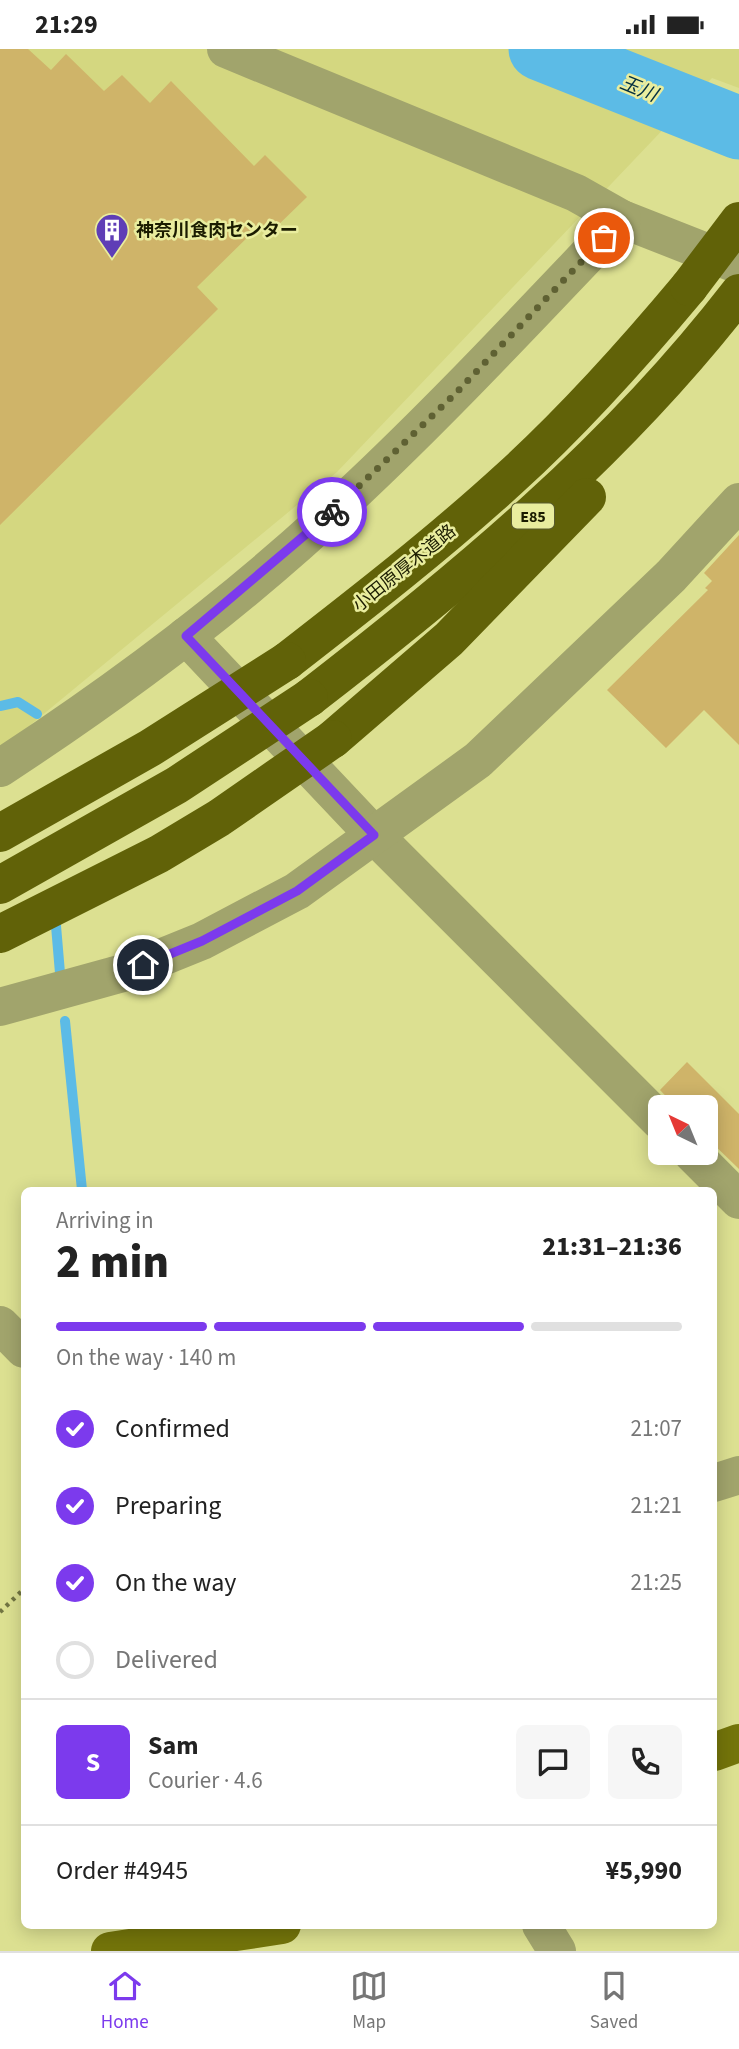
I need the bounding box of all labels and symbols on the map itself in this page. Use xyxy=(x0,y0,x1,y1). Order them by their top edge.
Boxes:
water label: 玉川 xyxy=(616,70,663,110)
pin xyxy=(574,208,634,268)
building icon: 神奈川食肉センター xyxy=(93,211,131,260)
place label: 神奈川食肉センター xyxy=(136,218,298,243)
courier xyxy=(297,477,367,547)
road number: E85 xyxy=(512,503,554,529)
street label: 小田原厚木道路 xyxy=(347,519,461,618)
pin xyxy=(113,935,173,995)
north arrow xyxy=(648,1095,718,1165)

